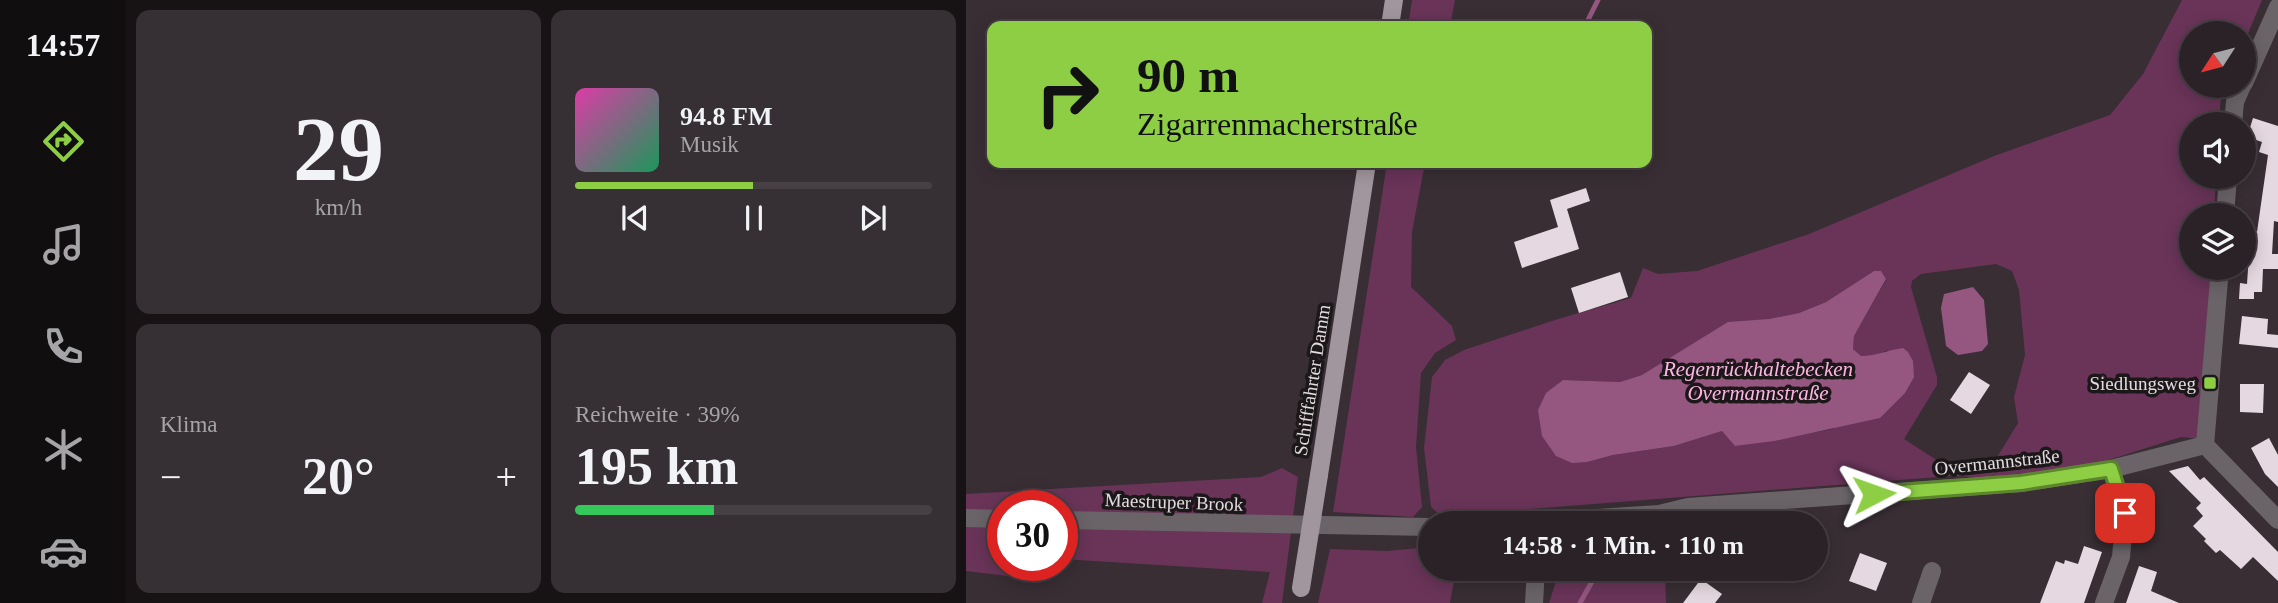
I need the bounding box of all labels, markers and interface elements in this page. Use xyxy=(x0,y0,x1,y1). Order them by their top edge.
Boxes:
north arrow xyxy=(2179,21,2256,98)
map controls xyxy=(2179,21,2256,280)
text: 14:57 xyxy=(26,27,100,63)
text: 90 m xyxy=(1137,48,1239,103)
icon: right xyxy=(1022,49,1113,140)
text: 29 xyxy=(293,99,384,200)
text: 94.8 FM xyxy=(680,102,772,131)
text: Zigarrenmacherstraße xyxy=(1137,106,1418,142)
button: sound xyxy=(2179,112,2256,189)
icon: directions xyxy=(39,117,88,166)
text: Musik xyxy=(680,132,739,157)
text: km/h xyxy=(315,195,362,220)
icon: previous xyxy=(616,199,654,237)
icon: pause xyxy=(735,199,773,237)
icon: next xyxy=(854,199,892,237)
button: layers xyxy=(2179,203,2256,280)
icon: music xyxy=(39,220,88,269)
street label: Schifffahrter Damm xyxy=(1290,303,1334,457)
icon: phone xyxy=(39,322,88,371)
water label: Regenrückhaltebecken Overmannstraße xyxy=(1662,357,1853,405)
place label: Siedlungsweg xyxy=(2089,373,2196,394)
marker: Siedlungsweg xyxy=(2202,375,2218,391)
text: Reichweite · 39% xyxy=(575,402,740,427)
text: Klima xyxy=(160,412,218,437)
icon: climate xyxy=(39,425,88,474)
text: 195 km xyxy=(575,438,738,495)
street label: Overmannstraße xyxy=(1933,445,2061,479)
text: 20° xyxy=(302,448,375,505)
text: − xyxy=(160,456,181,498)
text: + xyxy=(496,456,517,498)
position arrow xyxy=(1837,457,1911,531)
pin xyxy=(2095,483,2155,543)
street label: Maestruper Brook xyxy=(1104,489,1244,515)
speed limit sign: 30 xyxy=(987,490,1078,581)
icon: arrive xyxy=(2106,494,2144,532)
icon: car xyxy=(39,527,88,576)
text: 14:58 · 1 Min. · 110 m xyxy=(1502,531,1744,560)

